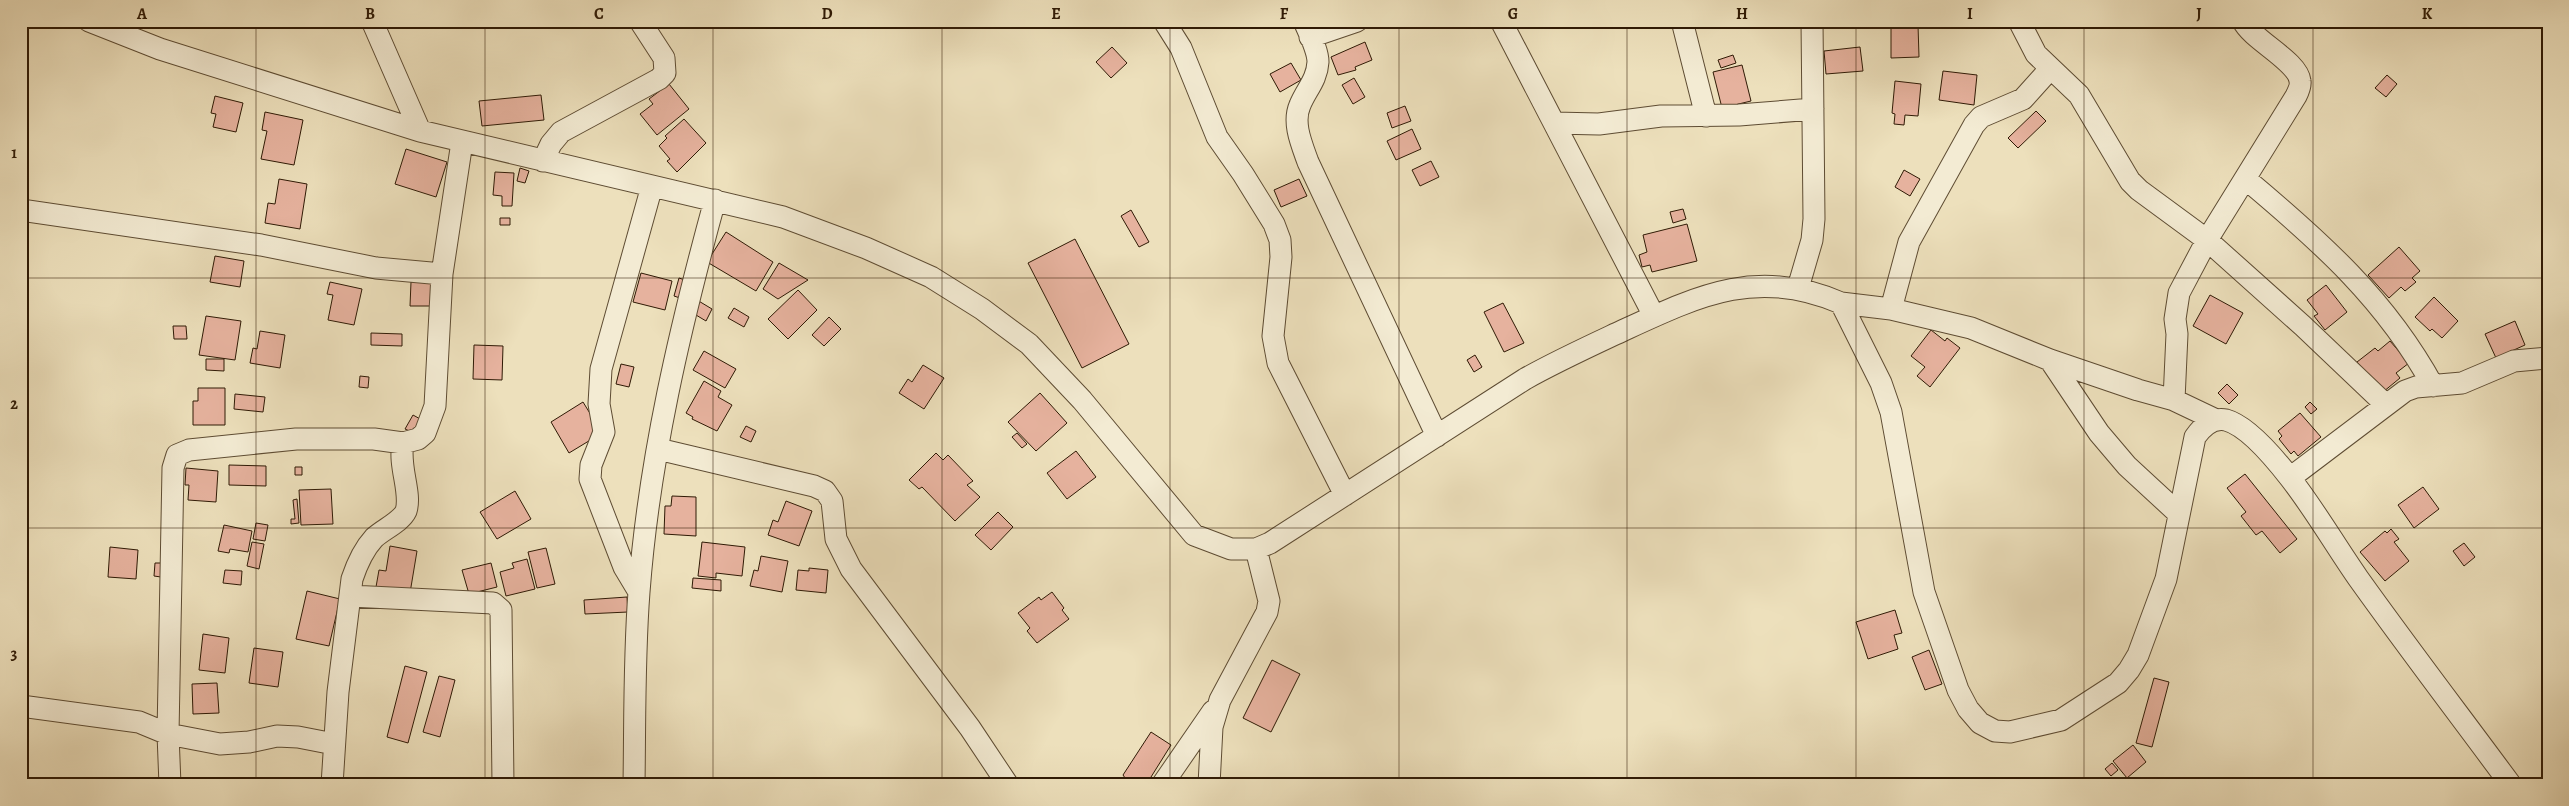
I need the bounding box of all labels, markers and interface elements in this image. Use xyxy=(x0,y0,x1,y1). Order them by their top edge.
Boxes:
text: A xyxy=(136,3,148,25)
text: B xyxy=(365,3,375,25)
text: C xyxy=(594,3,604,25)
text: D xyxy=(821,3,833,25)
text: E xyxy=(1051,3,1061,25)
text: F xyxy=(1280,3,1289,25)
text: G xyxy=(1508,3,1518,25)
text: H xyxy=(1736,3,1748,25)
text: I xyxy=(1967,3,1973,25)
text: J xyxy=(2196,3,2202,25)
text: K xyxy=(2422,3,2433,25)
text: 1 xyxy=(11,142,17,164)
text: 2 xyxy=(10,393,18,415)
text: 3 xyxy=(11,643,18,665)

